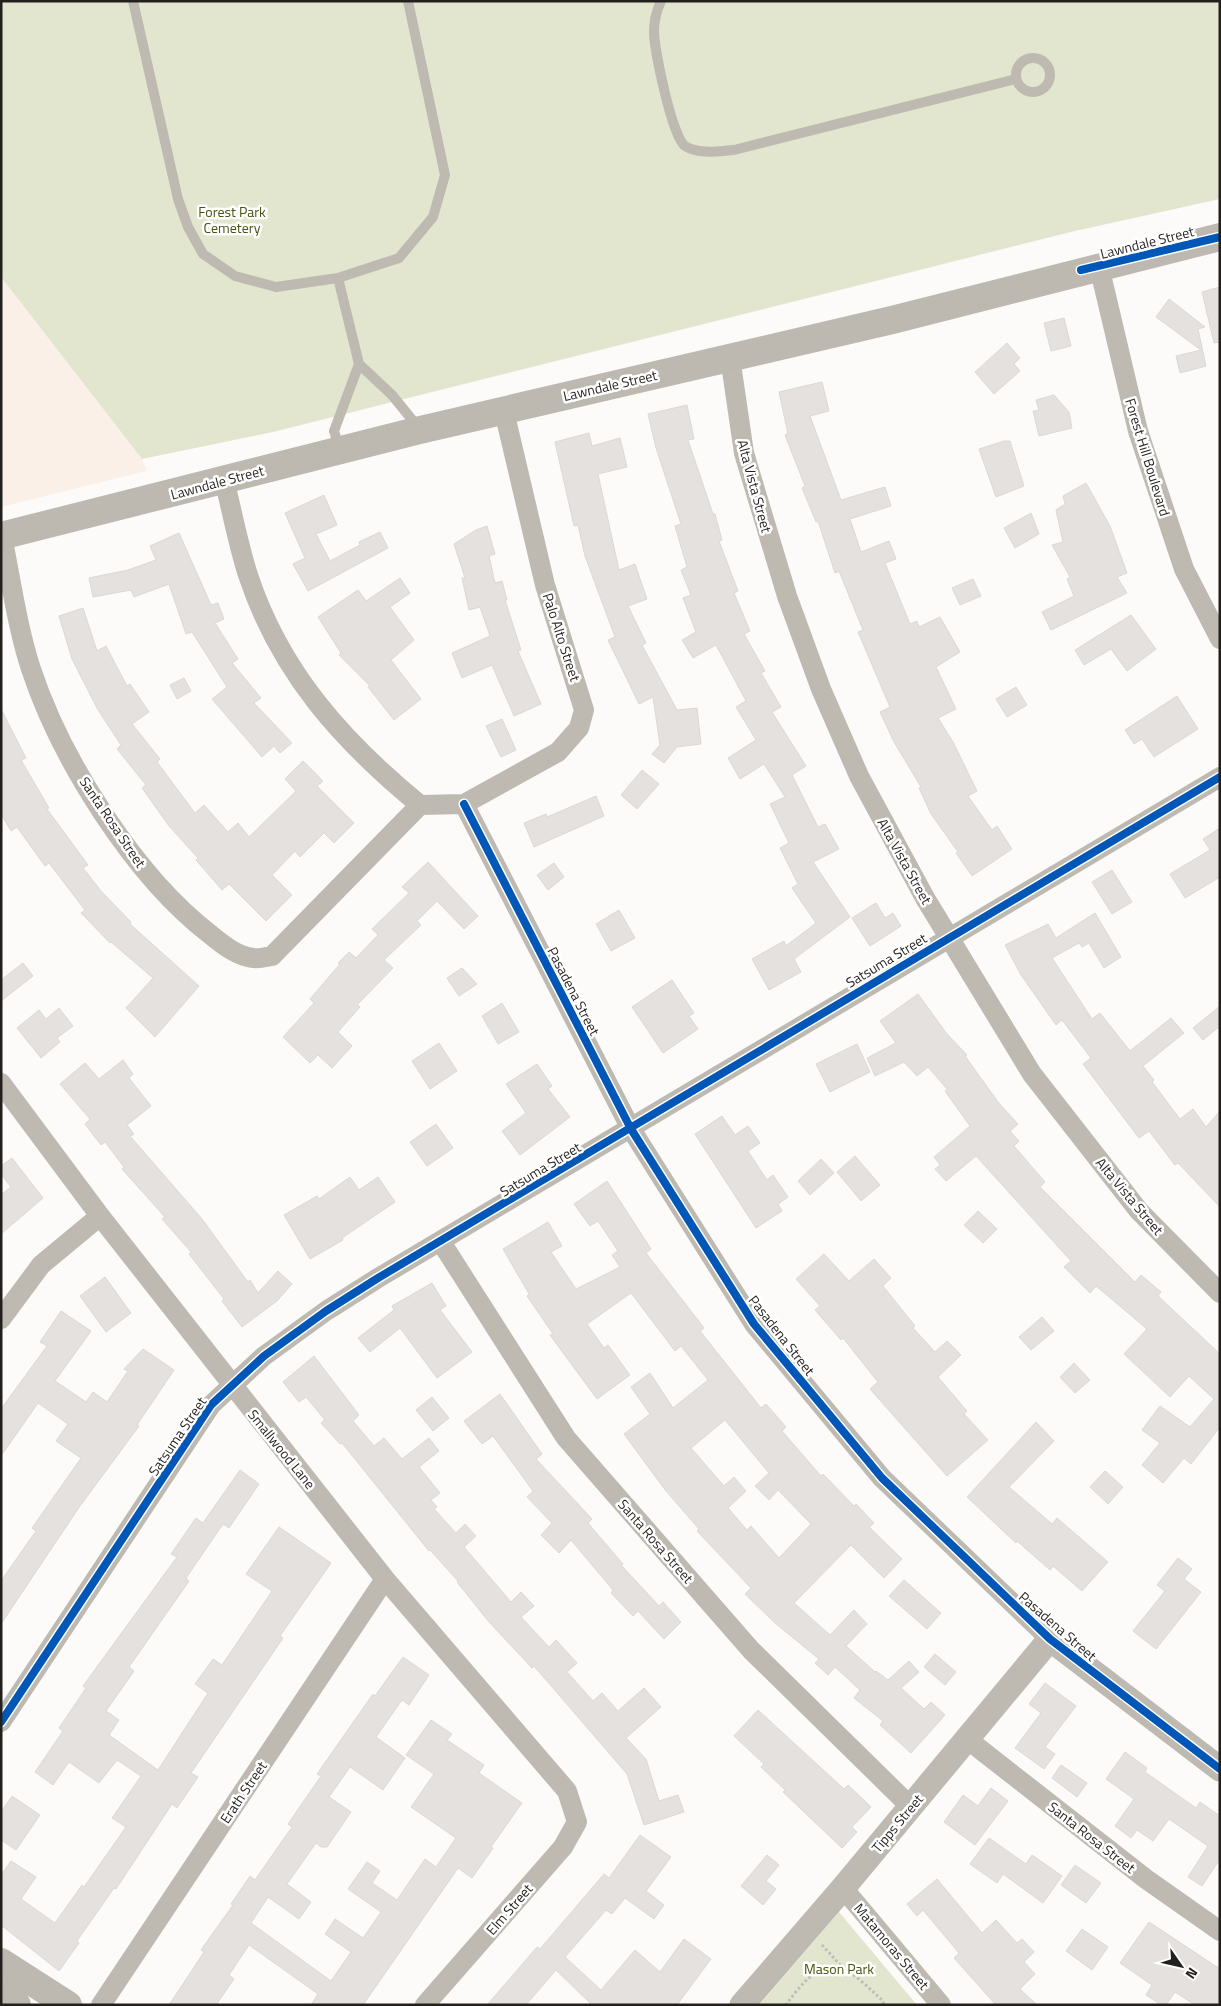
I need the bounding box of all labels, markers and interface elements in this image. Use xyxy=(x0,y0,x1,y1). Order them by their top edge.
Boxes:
park label: Forest Park Cemetery xyxy=(198,201,266,238)
street label: Lawndale Street xyxy=(1098,220,1196,264)
street label: Lawndale Street xyxy=(561,364,659,406)
street label: Forest Hill Boulevard xyxy=(1120,395,1176,519)
street label: Alta Vista Street xyxy=(733,437,778,535)
street label: Lawndale Street xyxy=(168,459,266,505)
street label: Palo Alto Street xyxy=(538,590,586,684)
street label: Santa Rosa Street xyxy=(75,772,151,872)
street label: Alta Vista Street xyxy=(873,814,937,908)
street label: Satsuma Street xyxy=(841,927,931,993)
street label: Pasadena Street xyxy=(543,943,605,1039)
street label: Satsuma Street xyxy=(495,1136,585,1202)
street label: Alta Vista Street xyxy=(1091,1153,1169,1239)
street label: Pasadena Street xyxy=(744,1290,820,1380)
street label: Satsuma Street xyxy=(143,1392,211,1480)
street label: Smallwood Lane xyxy=(243,1405,321,1493)
street label: Santa Rosa Street xyxy=(613,1494,699,1588)
street label: Pasadena Street xyxy=(1015,1586,1102,1666)
street label: Erath Street xyxy=(214,1757,272,1827)
street label: Tipps Street xyxy=(866,1789,928,1857)
street label: Santa Rosa Street xyxy=(1044,1796,1140,1878)
street label: Elm Street xyxy=(481,1879,537,1939)
street label: Matamoras Street xyxy=(849,1898,935,1994)
north arrow xyxy=(1156,1941,1206,1991)
park label: Mason Park xyxy=(804,1958,874,1979)
text: N xyxy=(1181,1964,1204,1983)

